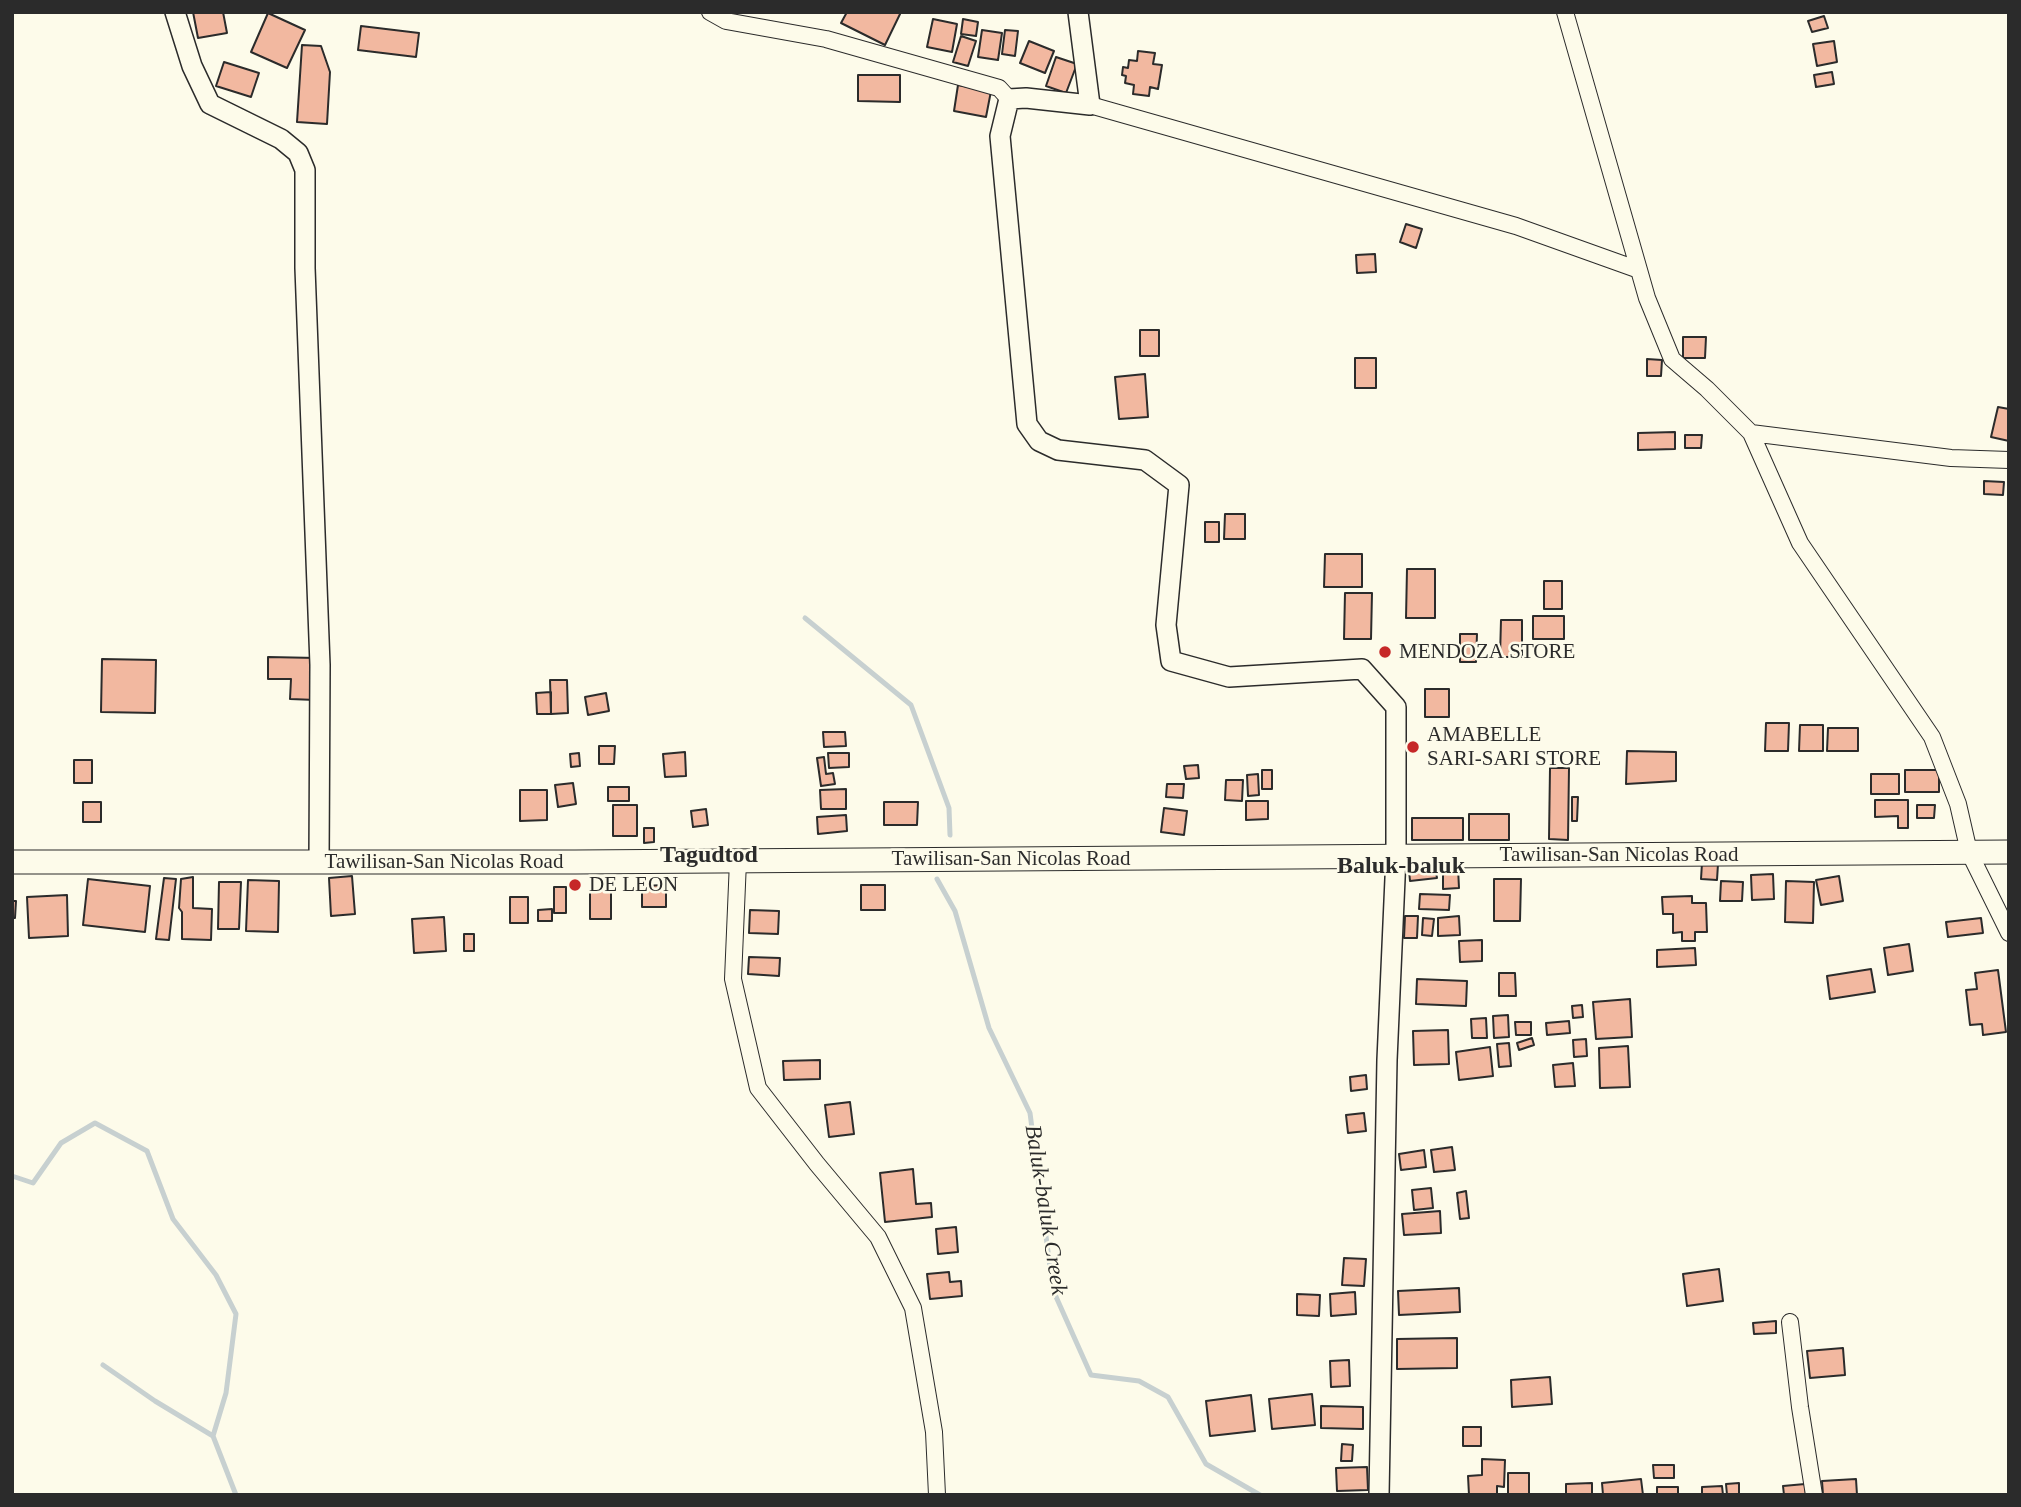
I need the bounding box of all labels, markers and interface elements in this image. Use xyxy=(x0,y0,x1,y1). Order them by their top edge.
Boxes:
place label: MENDOZA STORE xyxy=(1399,639,1575,665)
marker: MENDOZA STORE xyxy=(1377,644,1393,660)
place label: AMABELLE SARI-SARI STORE xyxy=(1427,722,1601,772)
marker: AMABELLE SARI-SARI STORE xyxy=(1405,739,1421,755)
district label: Tagudtod xyxy=(660,842,758,870)
street label: Tawilisan-San Nicolas Road xyxy=(1500,842,1738,868)
street label: Tawilisan-San Nicolas Road xyxy=(892,846,1130,872)
street label: Tawilisan-San Nicolas Road xyxy=(325,849,563,875)
district label: Baluk-baluk xyxy=(1337,853,1465,881)
place label: DE LEON xyxy=(589,872,678,898)
marker: DE LEON xyxy=(567,877,583,893)
water label: Baluk-baluk Creek xyxy=(1018,1123,1072,1297)

